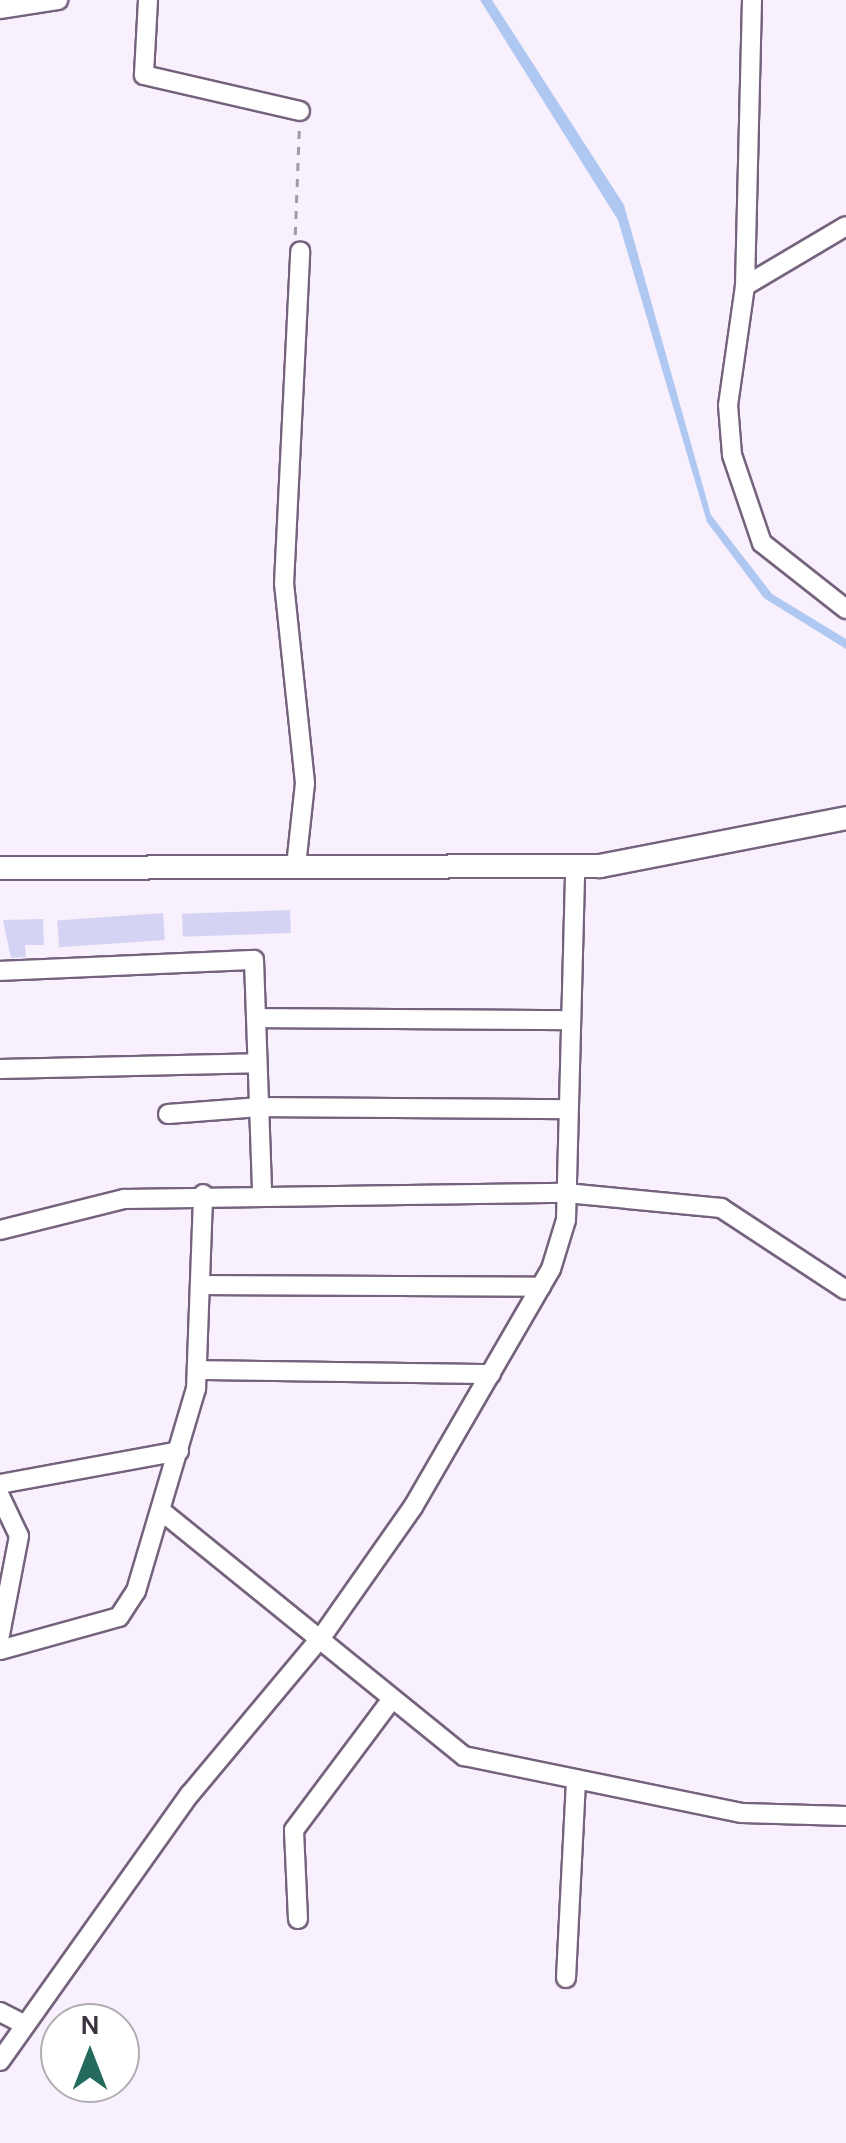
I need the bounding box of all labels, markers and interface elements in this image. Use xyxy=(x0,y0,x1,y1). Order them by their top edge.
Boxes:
north arrow xyxy=(40,2003,140,2103)
text: N xyxy=(80,2008,100,2041)

